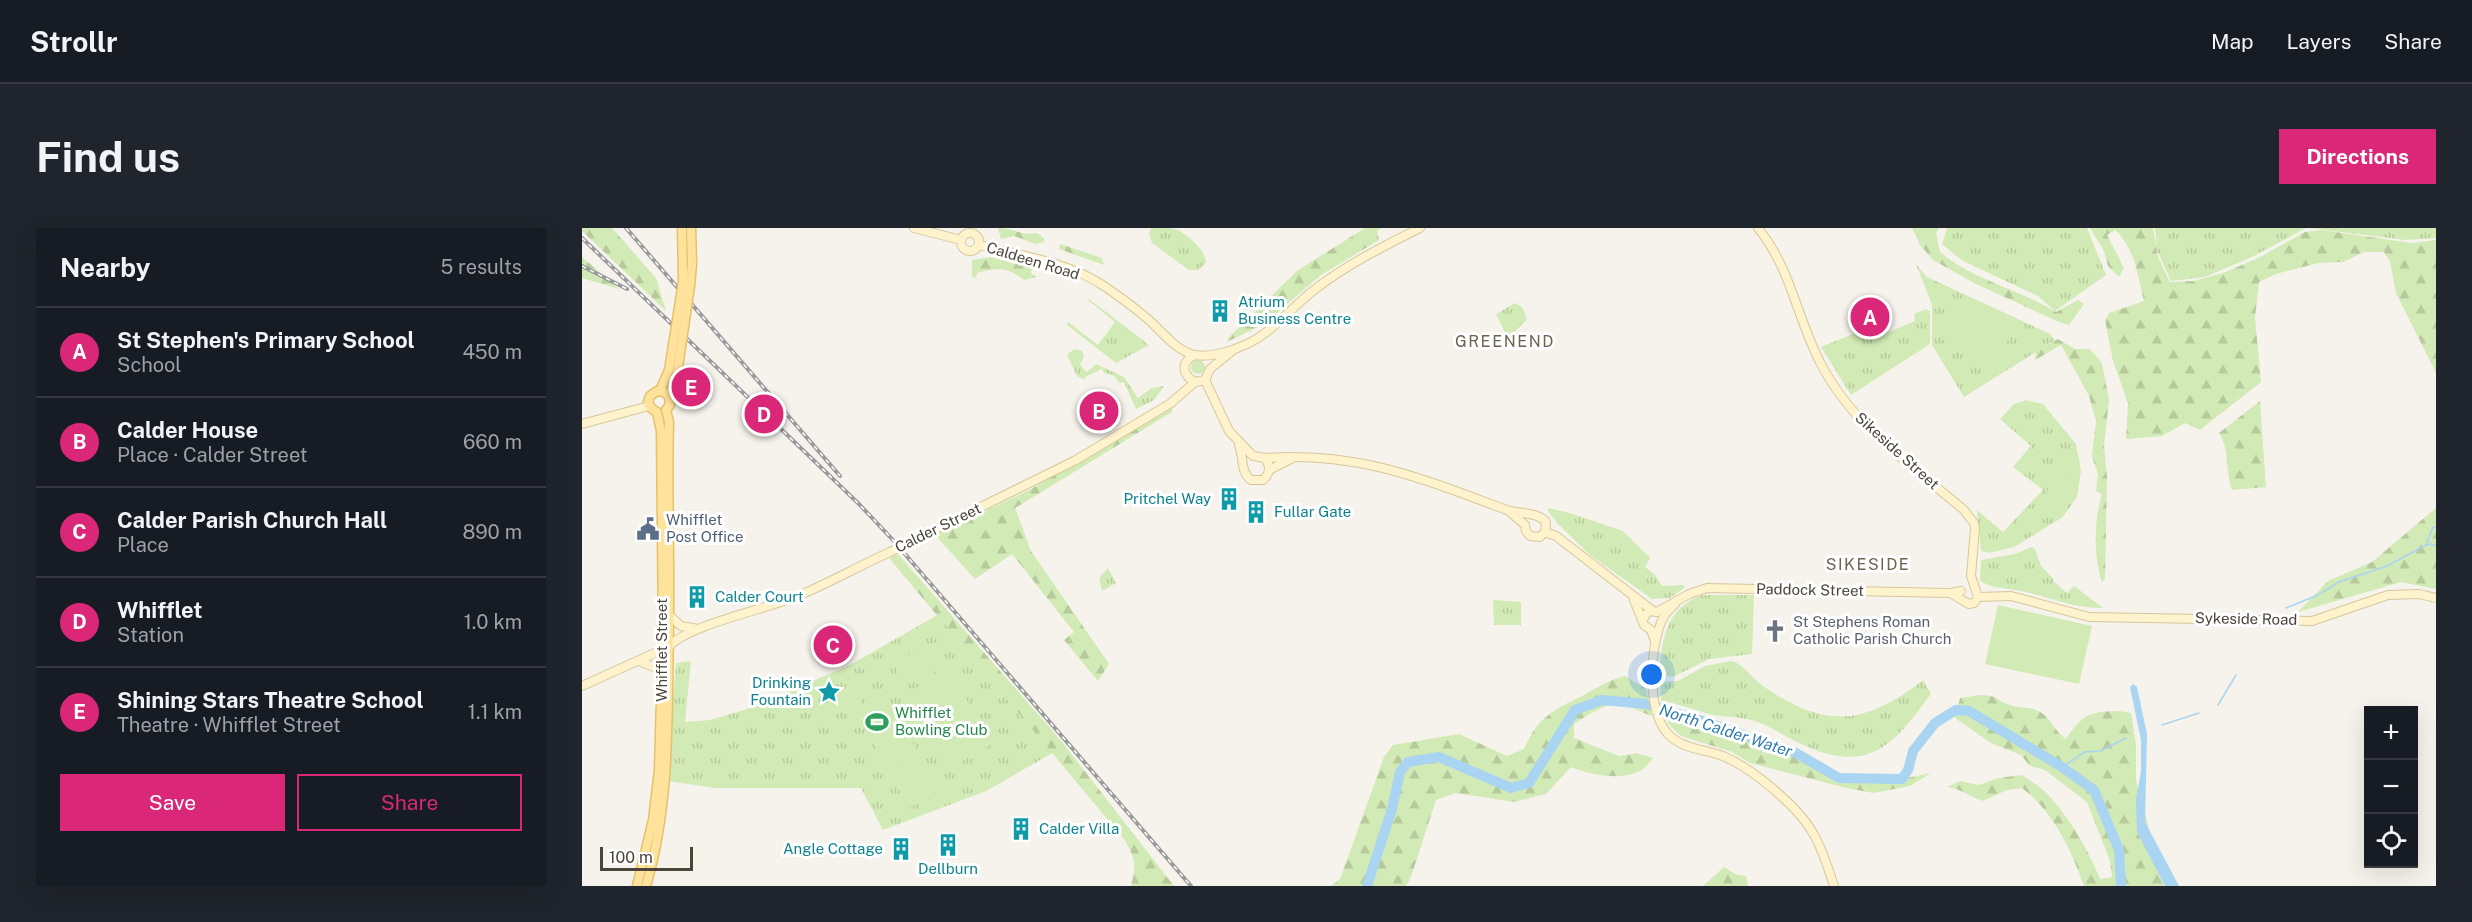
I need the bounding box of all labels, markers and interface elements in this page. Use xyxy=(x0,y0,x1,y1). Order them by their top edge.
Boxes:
text: Strollr xyxy=(30,25,118,58)
text: Map xyxy=(2211,29,2254,54)
text: Layers xyxy=(2287,29,2351,54)
text: Share xyxy=(2384,29,2442,54)
button: Directions xyxy=(2279,129,2436,184)
text: Find us xyxy=(36,132,180,181)
street label: Caldeen Road xyxy=(985,238,1082,283)
text: Nearby xyxy=(60,252,150,283)
text: 5 results xyxy=(440,255,522,279)
place label: Atrium Business Centre xyxy=(1238,293,1351,327)
pin: A xyxy=(1850,294,1890,340)
building icon: Atrium Business Centre xyxy=(1207,298,1233,324)
text: St Stephen's Primary School xyxy=(117,327,415,353)
district label: GREENEND xyxy=(1455,332,1555,351)
text: A xyxy=(72,340,87,364)
text: 450 m xyxy=(462,340,522,364)
text: School xyxy=(117,353,181,377)
pin: E xyxy=(672,364,710,410)
pin: B xyxy=(1080,388,1118,434)
pin: D xyxy=(744,392,783,436)
street label: Sikeside Street xyxy=(1852,409,1943,493)
text: Calder House xyxy=(117,417,258,443)
text: B xyxy=(73,430,86,454)
text: 660 m xyxy=(463,430,522,454)
text: Place · Calder Street xyxy=(117,443,308,467)
building icon: Pritchel Way xyxy=(1216,486,1242,512)
place label: Pritchel Way xyxy=(1123,490,1211,507)
street label: Calder Street xyxy=(892,499,984,556)
building icon: Fullar Gate xyxy=(1243,499,1269,525)
place label: Fullar Gate xyxy=(1274,503,1351,520)
text: Calder Parish Church Hall xyxy=(117,507,387,533)
place label: Whifflet Post Office xyxy=(666,511,744,545)
public building icon: Whifflet Post Office xyxy=(635,516,661,542)
text: C xyxy=(72,520,87,544)
text: 890 m xyxy=(462,520,522,544)
text: Place xyxy=(117,533,169,557)
district label: SIKESIDE xyxy=(1826,555,1910,574)
street label: Paddock Street xyxy=(1756,580,1864,599)
building icon: Calder Court xyxy=(684,584,710,610)
place label: Calder Court xyxy=(715,588,804,605)
text: Whifflet xyxy=(117,597,202,623)
street label: Whifflet Street xyxy=(653,598,670,702)
street label: Sykeside Road xyxy=(2195,609,2297,628)
text: D xyxy=(72,610,87,634)
text: 1.0 km xyxy=(464,610,522,634)
place label: St Stephens Roman Catholic Parish Church xyxy=(1793,613,1951,647)
church icon: St Stephens Roman Catholic Parish Church xyxy=(1762,618,1788,644)
pin: C xyxy=(814,622,852,668)
text: Station xyxy=(117,623,184,647)
your location xyxy=(1637,660,1666,689)
place label: Drinking Fountain xyxy=(750,674,811,708)
place icon: Drinking Fountain xyxy=(816,679,842,705)
text: Shining Stars Theatre School xyxy=(117,687,424,713)
text: E xyxy=(73,700,86,724)
text: 1.1 km xyxy=(468,700,522,724)
water label: North Calder Water xyxy=(1657,700,1796,761)
place label: Whifflet Bowling Club xyxy=(895,704,988,738)
map controls xyxy=(2364,706,2418,868)
button: + xyxy=(2364,706,2418,760)
sports icon: Whifflet Bowling Club xyxy=(864,709,890,735)
text: Theatre · Whifflet Street xyxy=(117,713,341,737)
button: − xyxy=(2364,760,2418,814)
button: Save xyxy=(60,774,285,831)
button: Share xyxy=(297,774,522,831)
button: locate xyxy=(2364,814,2418,868)
building icon: Calder Villa xyxy=(1008,816,1034,842)
place label: Calder Villa xyxy=(1039,820,1119,837)
building icon: Dellburn xyxy=(935,832,961,858)
building icon: Angle Cottage xyxy=(888,836,914,862)
place label: Angle Cottage xyxy=(783,840,883,857)
scale bar xyxy=(600,844,693,872)
text: 100 m xyxy=(609,848,653,867)
place label: Dellburn xyxy=(918,860,978,877)

